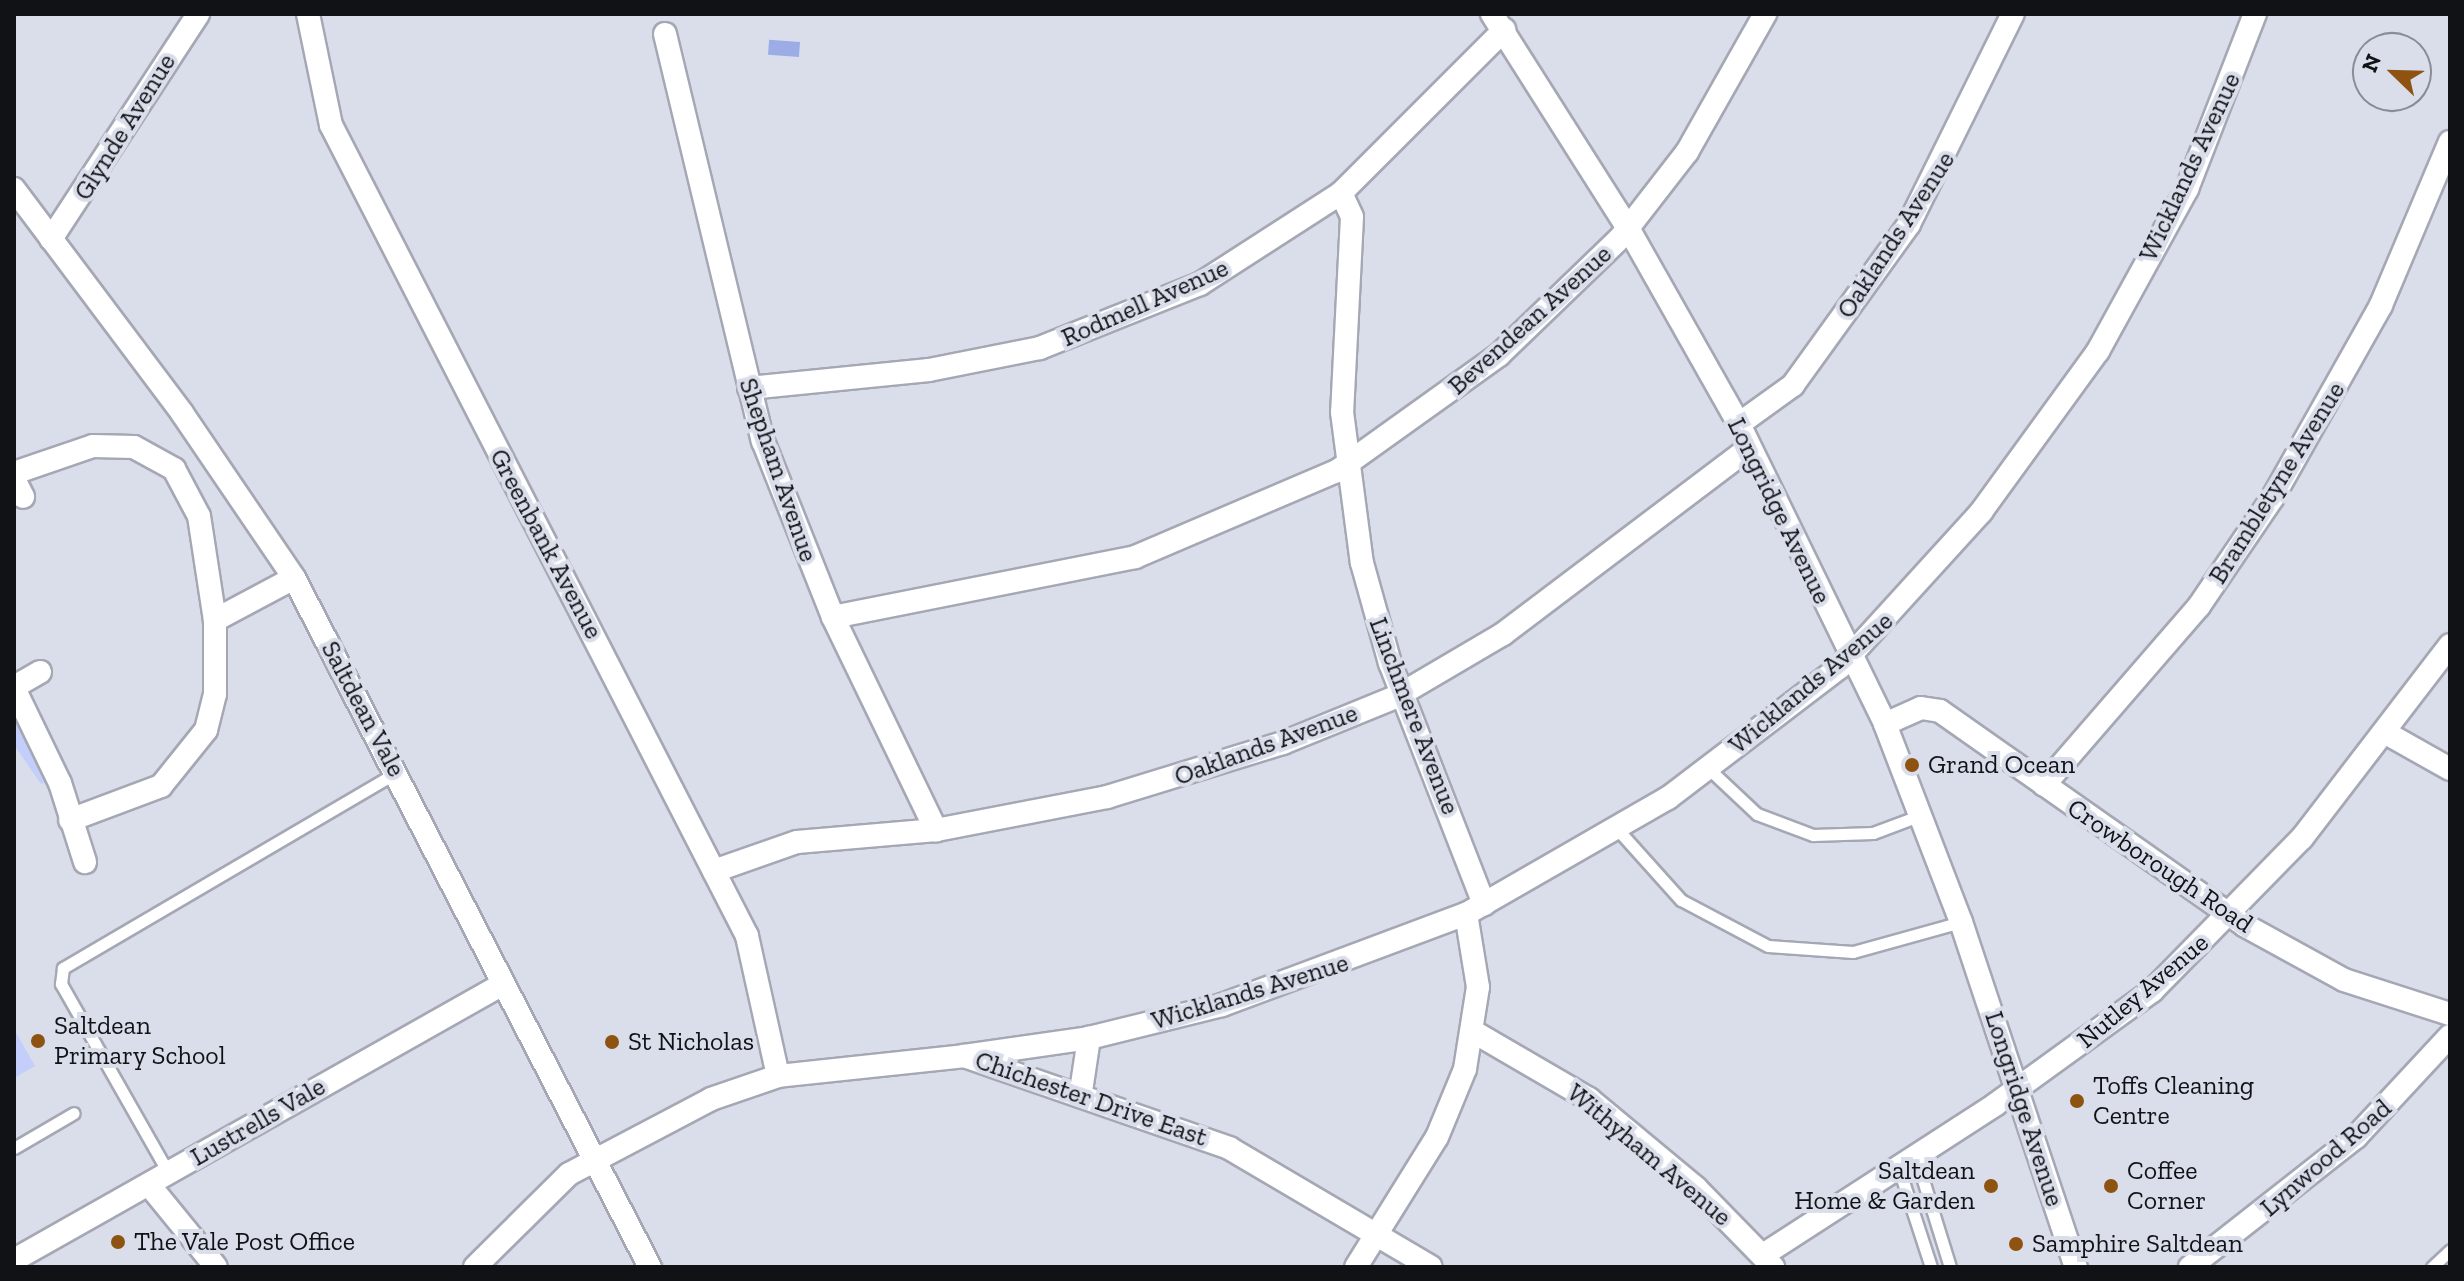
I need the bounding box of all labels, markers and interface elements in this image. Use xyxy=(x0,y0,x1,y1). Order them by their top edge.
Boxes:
north arrow xyxy=(2352,32,2432,112)
street label: Glynde Avenue xyxy=(67,48,183,206)
text: N xyxy=(2356,50,2387,76)
street label: Wicklands Avenue xyxy=(2133,68,2247,266)
street label: Oaklands Avenue xyxy=(1830,145,1962,325)
street label: Bevendean Avenue xyxy=(1442,238,1618,402)
street label: Rodmell Avenue xyxy=(1056,252,1234,354)
street label: Shepham Avenue xyxy=(732,374,824,566)
street label: Brambletyne Avenue xyxy=(2202,376,2352,590)
street label: Longridge Avenue xyxy=(1720,413,1838,609)
street label: Greenbank Avenue xyxy=(483,443,609,645)
street label: Wicklands Avenue xyxy=(1722,605,1900,761)
street label: Linchmere Avenue xyxy=(1362,613,1466,819)
street label: Saltdean Vale xyxy=(314,636,412,782)
street label: Oaklands Avenue xyxy=(1170,697,1362,793)
place label: Grand Ocean xyxy=(1928,749,2075,781)
marker: Grand Ocean xyxy=(1903,756,1921,774)
street label: Crowborough Road xyxy=(2061,792,2259,940)
street label: Nutley Avenue xyxy=(2071,927,2215,1055)
street label: Wicklands Avenue xyxy=(1147,947,1353,1037)
street label: Longridge Avenue xyxy=(1978,1007,2070,1211)
place label: Saltdean Primary School xyxy=(54,1010,226,1072)
place label: St Nicholas xyxy=(628,1026,754,1058)
marker: Saltdean Primary School xyxy=(29,1032,47,1050)
marker: St Nicholas xyxy=(603,1033,621,1051)
street label: Chichester Drive East xyxy=(971,1045,1211,1153)
place label: Toffs Cleaning Centre xyxy=(2093,1070,2254,1132)
street label: Lustrells Vale xyxy=(185,1071,331,1173)
street label: Withyham Avenue xyxy=(1560,1077,1738,1233)
marker: Toffs Cleaning Centre xyxy=(2068,1092,2086,1110)
street label: Lynwood Road xyxy=(2254,1093,2398,1223)
place label: Saltdean Home & Garden xyxy=(1794,1155,1975,1216)
place label: Coffee Corner xyxy=(2127,1155,2206,1216)
marker: Saltdean Home & Garden xyxy=(1982,1177,2000,1195)
marker: Coffee Corner xyxy=(2102,1177,2120,1195)
place label: The Vale Post Office xyxy=(134,1226,356,1258)
place label: Samphire Saltdean xyxy=(2032,1228,2243,1260)
marker: The Vale Post Office xyxy=(109,1233,127,1251)
marker: Samphire Saltdean xyxy=(2007,1235,2025,1253)

